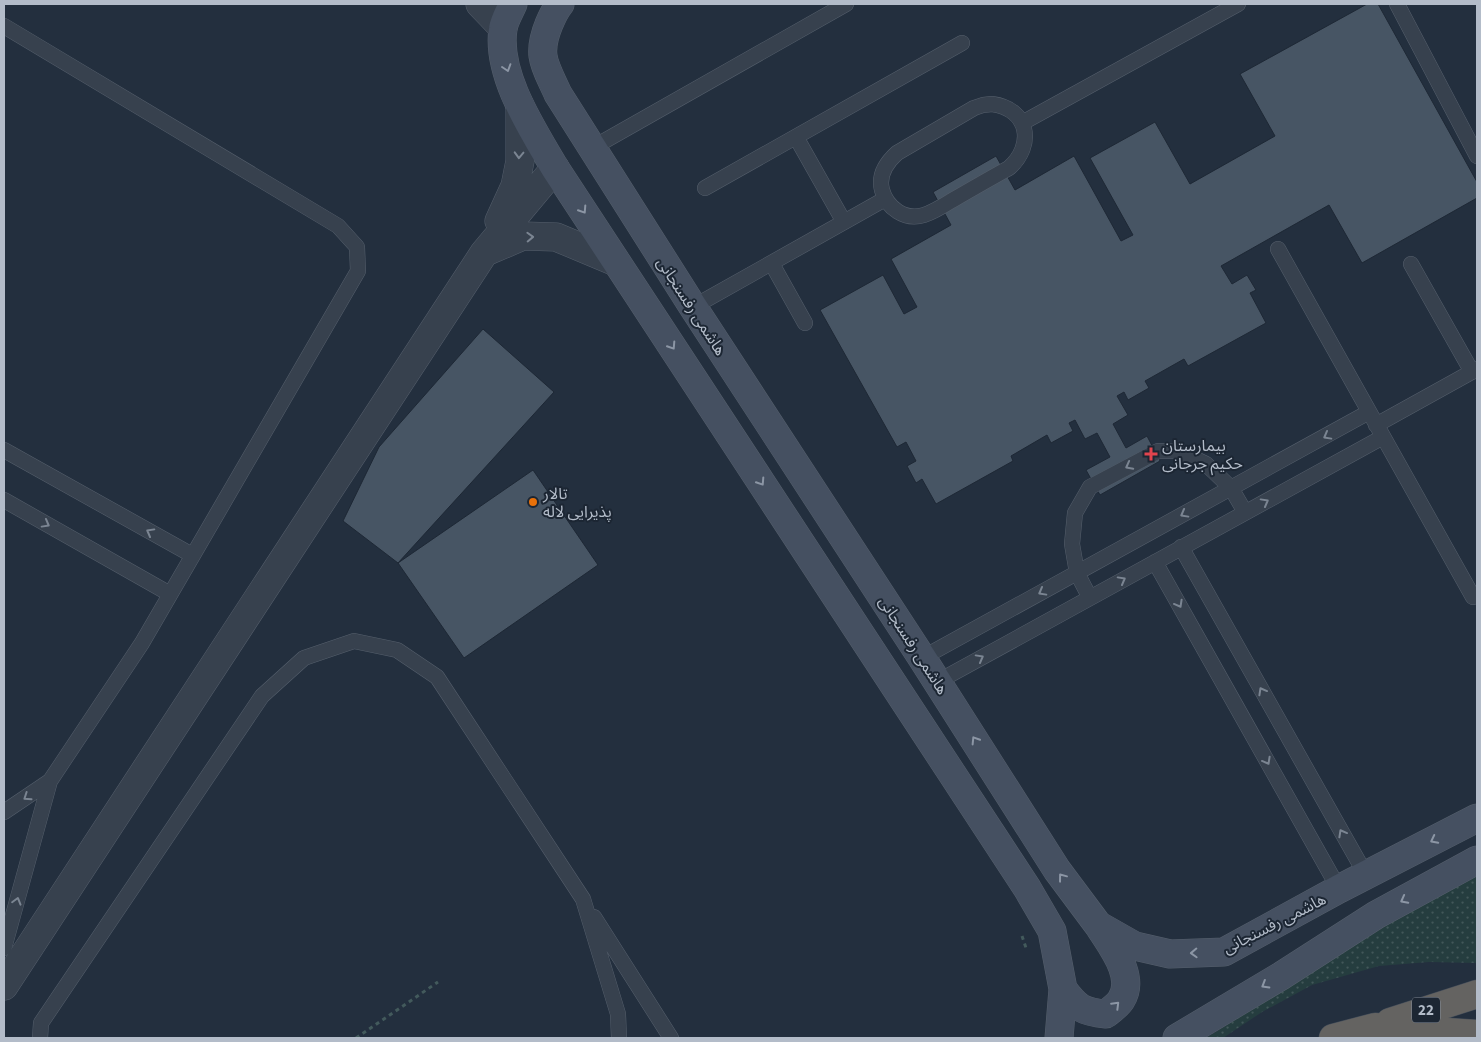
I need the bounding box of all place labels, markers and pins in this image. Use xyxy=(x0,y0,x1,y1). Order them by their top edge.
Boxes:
place label: بیمارستان حکیم جرجانی xyxy=(1162,435,1243,476)
marker: بیمارستان حکیم جرجانی xyxy=(1144,447,1158,461)
place label: تالار پذیرایی لاله xyxy=(542,483,612,523)
marker: تالار پذیرایی لاله xyxy=(527,496,539,508)

